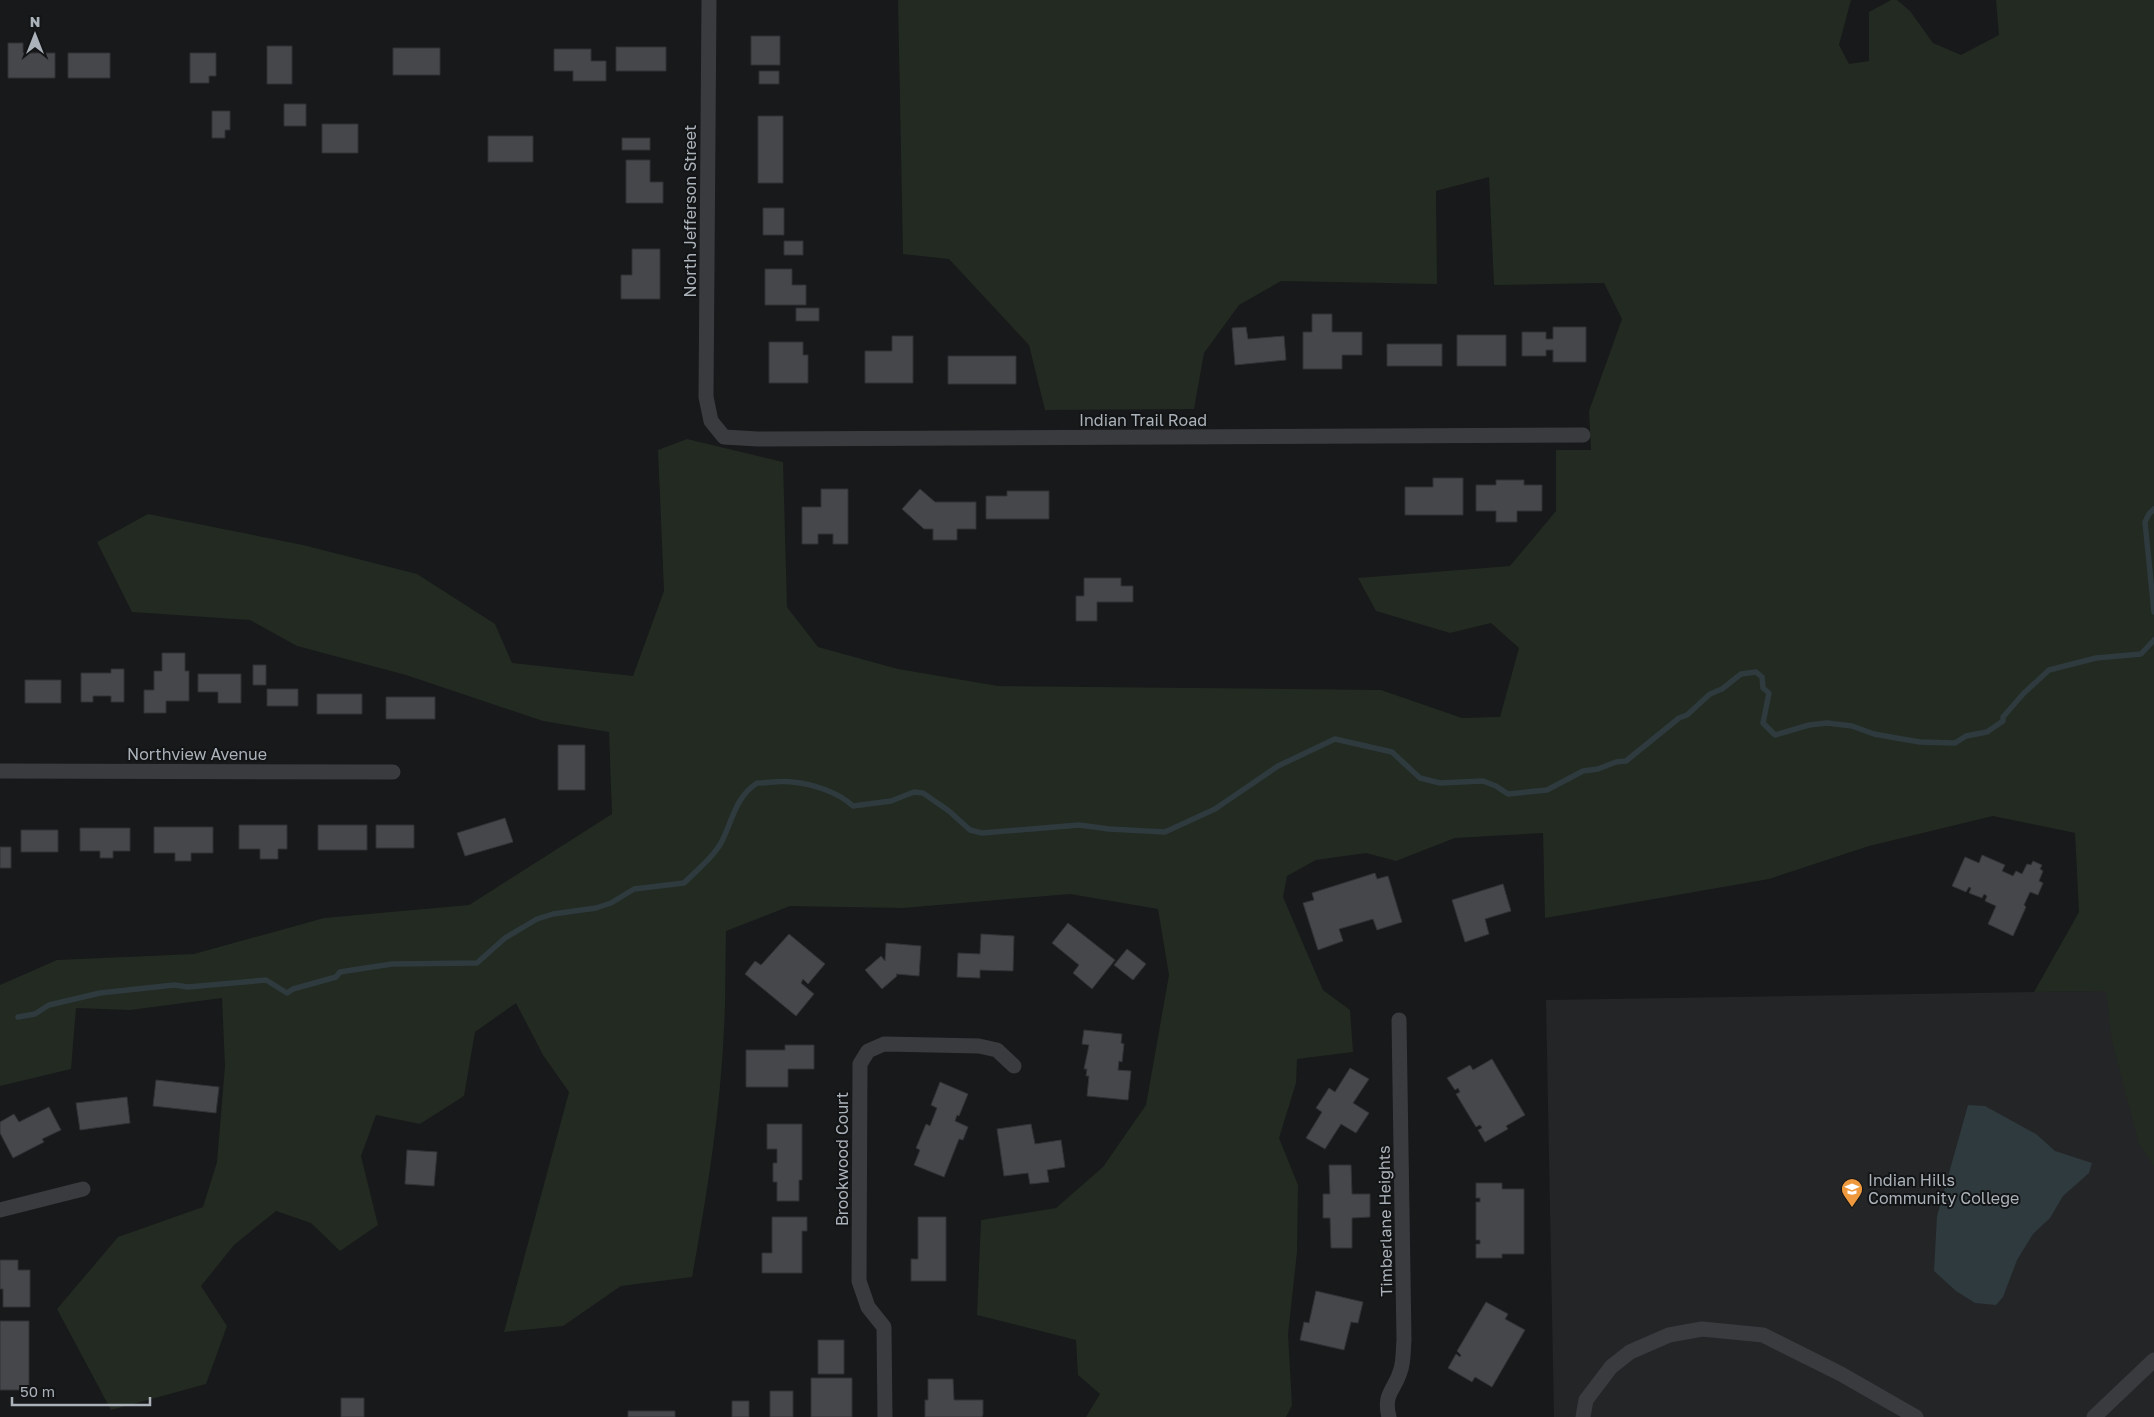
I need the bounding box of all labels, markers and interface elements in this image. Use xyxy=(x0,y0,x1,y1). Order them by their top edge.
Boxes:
north arrow xyxy=(10,10,60,60)
text: N xyxy=(30,13,40,30)
street label: North Jefferson Street xyxy=(680,124,700,298)
street label: Indian Trail Road xyxy=(1079,410,1207,430)
street label: Northview Avenue xyxy=(127,744,267,764)
street label: Brookwood Court xyxy=(832,1092,852,1226)
street label: Timberlane Heights xyxy=(1374,1145,1396,1297)
place label: Indian Hills Community College xyxy=(1868,1170,2019,1208)
school or university icon: Indian Hills Community College xyxy=(1840,1177,1864,1208)
scale bar xyxy=(12,1374,150,1406)
text: 50 m xyxy=(20,1382,55,1400)

